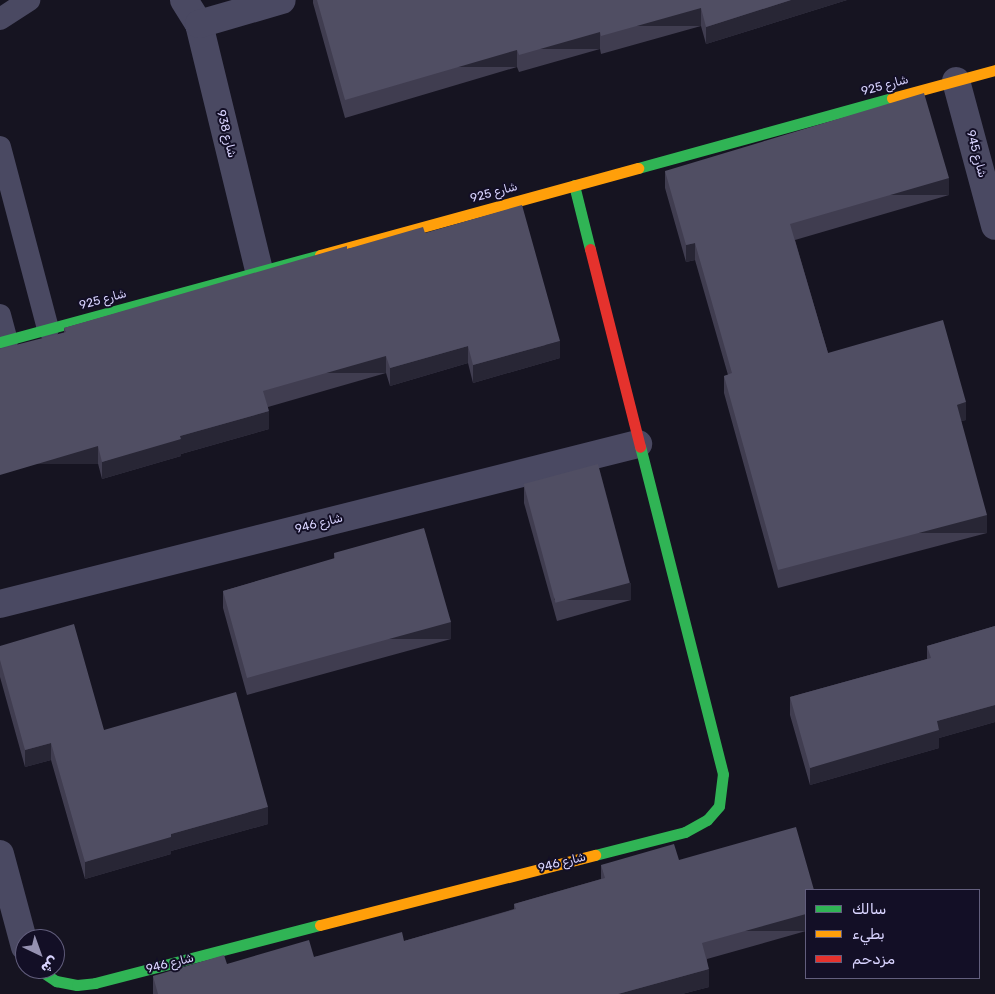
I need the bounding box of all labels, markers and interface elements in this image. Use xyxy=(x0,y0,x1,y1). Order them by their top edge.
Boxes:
street label: شارع 925 xyxy=(860,73,910,99)
street label: شارع 938 xyxy=(213,109,239,159)
street label: شارع 945 xyxy=(963,129,989,179)
street label: شارع 925 xyxy=(469,180,519,206)
street label: شارع 925 xyxy=(78,287,128,313)
street label: شارع 946 xyxy=(294,511,344,537)
street label: شارع 946 xyxy=(537,850,587,876)
legend xyxy=(805,889,980,979)
text: سالك xyxy=(852,900,887,918)
text: بطيء xyxy=(852,925,885,943)
north arrow xyxy=(15,929,65,979)
text: مزدحم xyxy=(852,950,895,968)
street label: شارع 946 xyxy=(145,951,195,977)
text: ش xyxy=(37,953,62,977)

